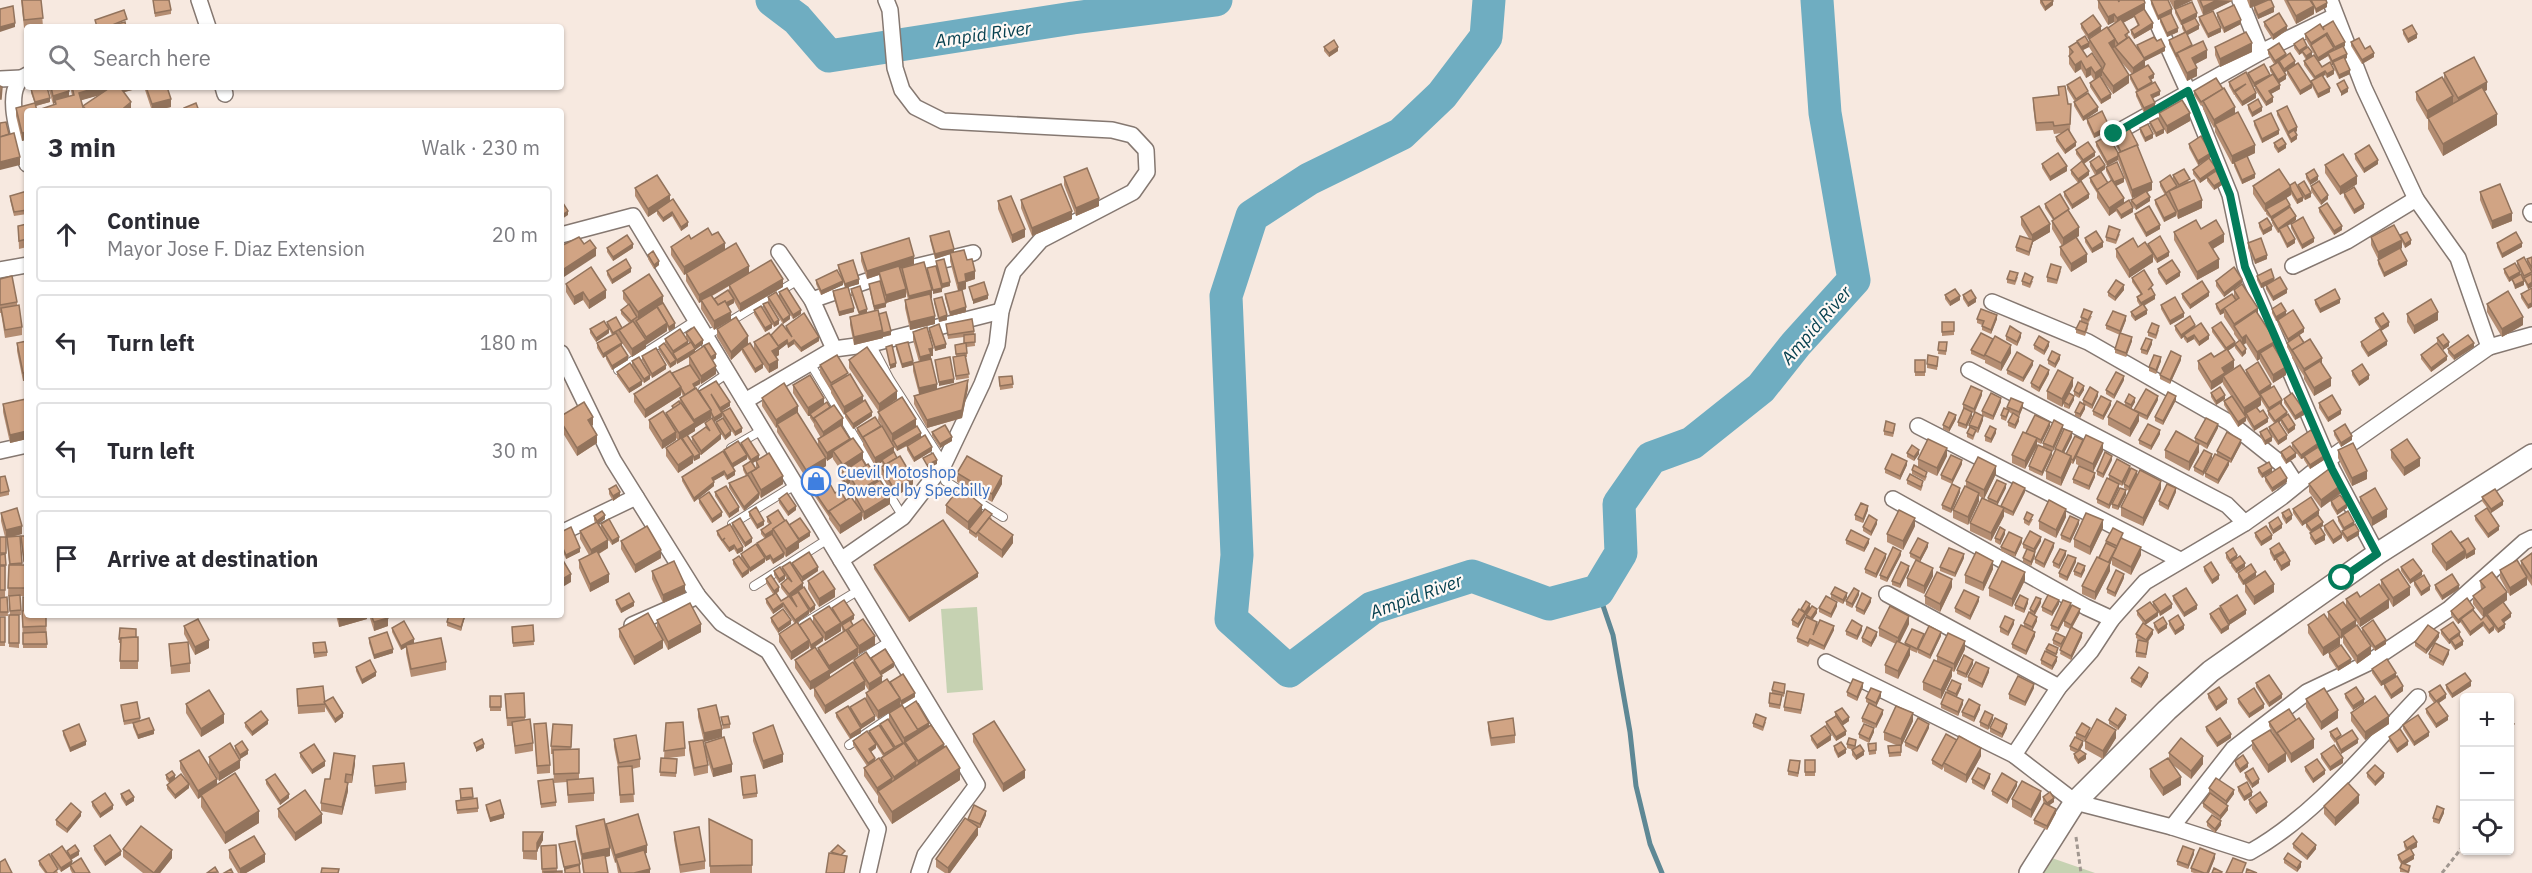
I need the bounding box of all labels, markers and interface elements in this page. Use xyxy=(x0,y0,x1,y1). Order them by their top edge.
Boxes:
water label: Ampid River xyxy=(933,16,1033,52)
search box xyxy=(24,24,564,90)
icon: search xyxy=(45,41,78,74)
text: Search here xyxy=(93,43,211,72)
route end xyxy=(2100,120,2126,146)
text: 3 min xyxy=(48,130,116,164)
text: Walk · 230 m xyxy=(422,134,540,161)
text: Continue xyxy=(107,206,200,235)
icon: ahead xyxy=(50,218,83,251)
text: 20 m xyxy=(492,221,538,248)
text: Mayor Jose F. Diaz Extension xyxy=(107,235,365,262)
water label: Ampid River xyxy=(1775,281,1857,370)
icon: left xyxy=(50,326,83,359)
text: Turn left xyxy=(107,328,195,357)
text: 180 m xyxy=(480,329,538,356)
icon: left xyxy=(50,434,83,467)
text: Turn left xyxy=(107,436,195,465)
text: 30 m xyxy=(492,437,538,464)
place label: Cuevil Motoshop Powered by Specbilly xyxy=(837,462,990,500)
shop icon: Cuevil Motoshop Powered by Specbilly xyxy=(800,465,832,497)
icon: arrive xyxy=(50,542,83,575)
text: Arrive at destination xyxy=(107,544,318,573)
route start xyxy=(2328,564,2354,590)
water label: Ampid River xyxy=(1366,569,1466,624)
map controls xyxy=(2460,693,2514,855)
button: + xyxy=(2460,693,2514,747)
button: − xyxy=(2460,747,2514,801)
button: locate xyxy=(2460,801,2514,855)

